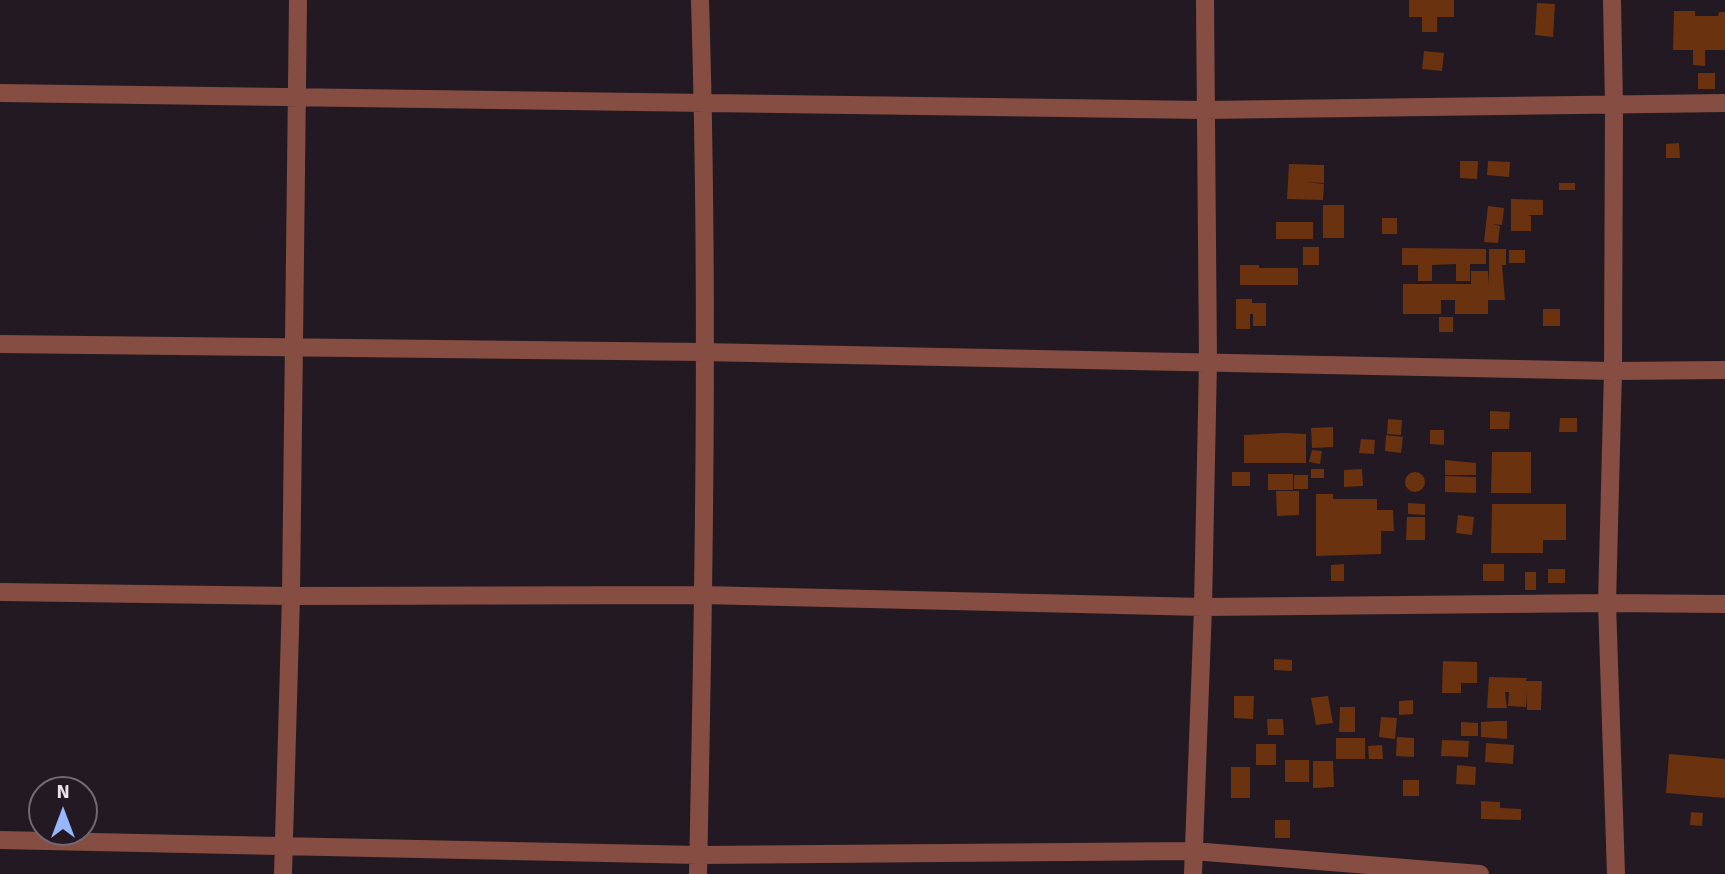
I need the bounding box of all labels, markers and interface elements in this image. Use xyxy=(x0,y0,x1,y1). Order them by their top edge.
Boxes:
north arrow xyxy=(28,776,98,846)
text: N xyxy=(56,780,70,804)

